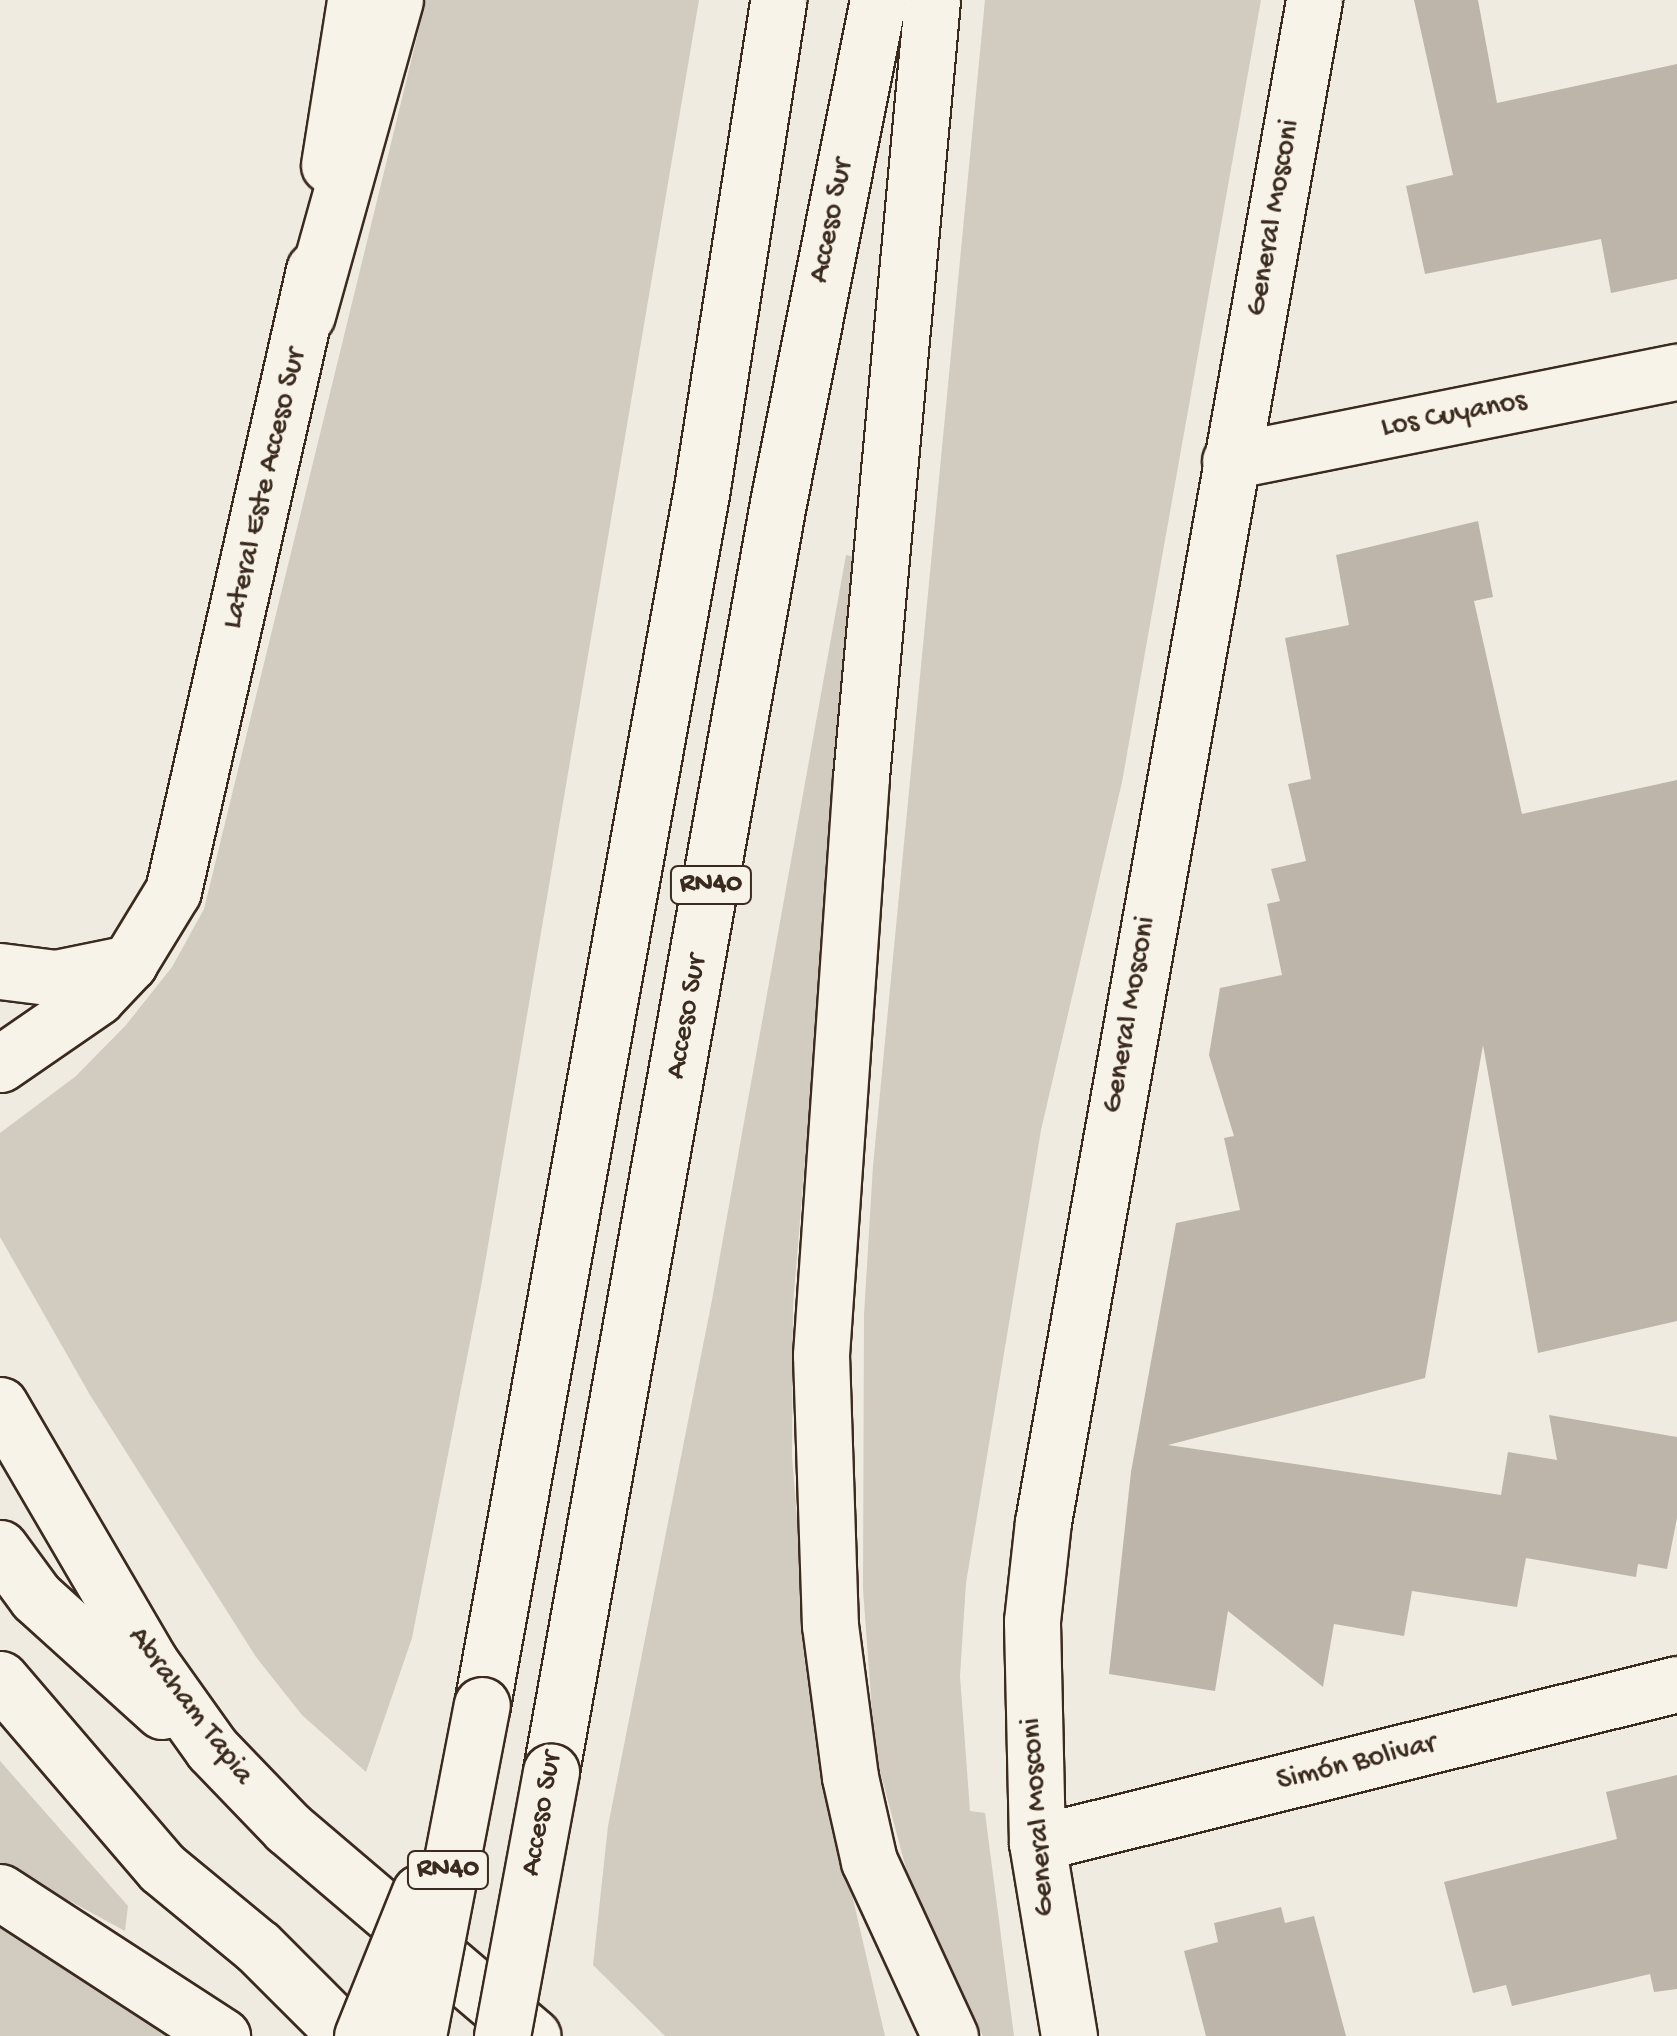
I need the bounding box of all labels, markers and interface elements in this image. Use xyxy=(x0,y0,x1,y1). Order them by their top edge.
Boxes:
street label: General Mosconi xyxy=(1240,117,1310,319)
street label: Acceso Sur xyxy=(803,156,863,286)
street label: Lateral Este Acceso Sur xyxy=(216,345,316,633)
street label: Los Cuyanos xyxy=(1378,384,1530,448)
road number: RN40 xyxy=(668,862,754,908)
street label: General Mosconi xyxy=(1096,914,1166,1116)
street label: Acceso Sur xyxy=(659,952,717,1082)
street label: Abraham Tapia xyxy=(118,1621,260,1793)
street label: General Mosconi xyxy=(1015,1716,1065,1918)
street label: Simón Bolivar xyxy=(1273,1727,1441,1801)
street label: Acceso Sur xyxy=(514,1749,572,1879)
road number: RN40 xyxy=(406,1847,490,1893)

